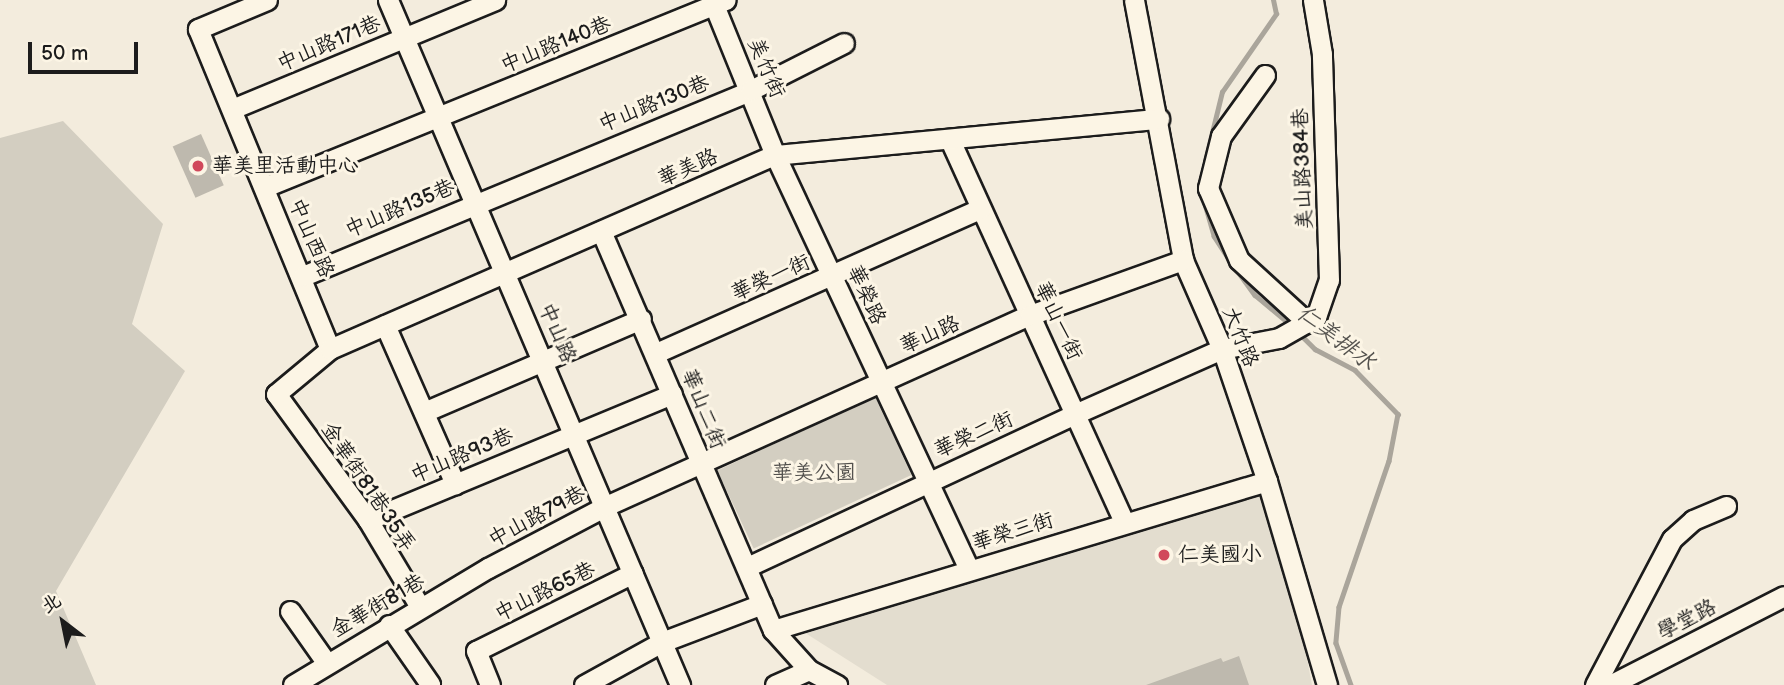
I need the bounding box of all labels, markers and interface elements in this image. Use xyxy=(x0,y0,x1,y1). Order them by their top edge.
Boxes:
street label: 中山路171巷 xyxy=(273,11,385,77)
street label: 中山路140巷 xyxy=(497,11,615,79)
scale bar xyxy=(32,28,142,72)
street label: 美竹街 xyxy=(742,34,790,102)
text: 50 m xyxy=(41,41,88,66)
street label: 中山路130巷 xyxy=(595,70,713,138)
street label: 美山路384巷 xyxy=(1288,108,1318,230)
street label: 華美路 xyxy=(654,144,722,192)
place label: 華美里活動中心 xyxy=(212,153,359,179)
marker: 華美里活動中心 xyxy=(190,158,206,174)
street label: 中山路135巷 xyxy=(341,175,459,243)
street label: 中山西路 xyxy=(283,194,339,282)
street label: 華榮一街 xyxy=(728,249,814,307)
street label: 華榮路 xyxy=(841,261,891,329)
street label: 華山一街 xyxy=(1029,278,1087,364)
street label: 中山路 xyxy=(533,299,581,367)
water label: 仁美排水 xyxy=(1291,299,1381,377)
street label: 大竹路 xyxy=(1217,303,1263,371)
street label: 華山路 xyxy=(896,311,964,359)
street label: 華山二街 xyxy=(676,365,730,453)
street label: 華榮二街 xyxy=(931,406,1017,464)
street label: 金華街81巷35弄 xyxy=(316,418,420,556)
street label: 中山路93巷 xyxy=(407,423,517,489)
park label: 華美公園 xyxy=(772,460,856,486)
street label: 中山路79巷 xyxy=(484,481,590,553)
street label: 華榮三街 xyxy=(969,508,1057,556)
place label: 仁美國小 xyxy=(1178,542,1262,568)
marker: 仁美國小 xyxy=(1156,547,1172,563)
street label: 中山路65巷 xyxy=(491,557,599,627)
street label: 金華街81巷 xyxy=(327,569,429,643)
north arrow xyxy=(28,587,98,657)
text: 北 xyxy=(37,589,66,619)
street label: 學堂路 xyxy=(1653,594,1721,646)

